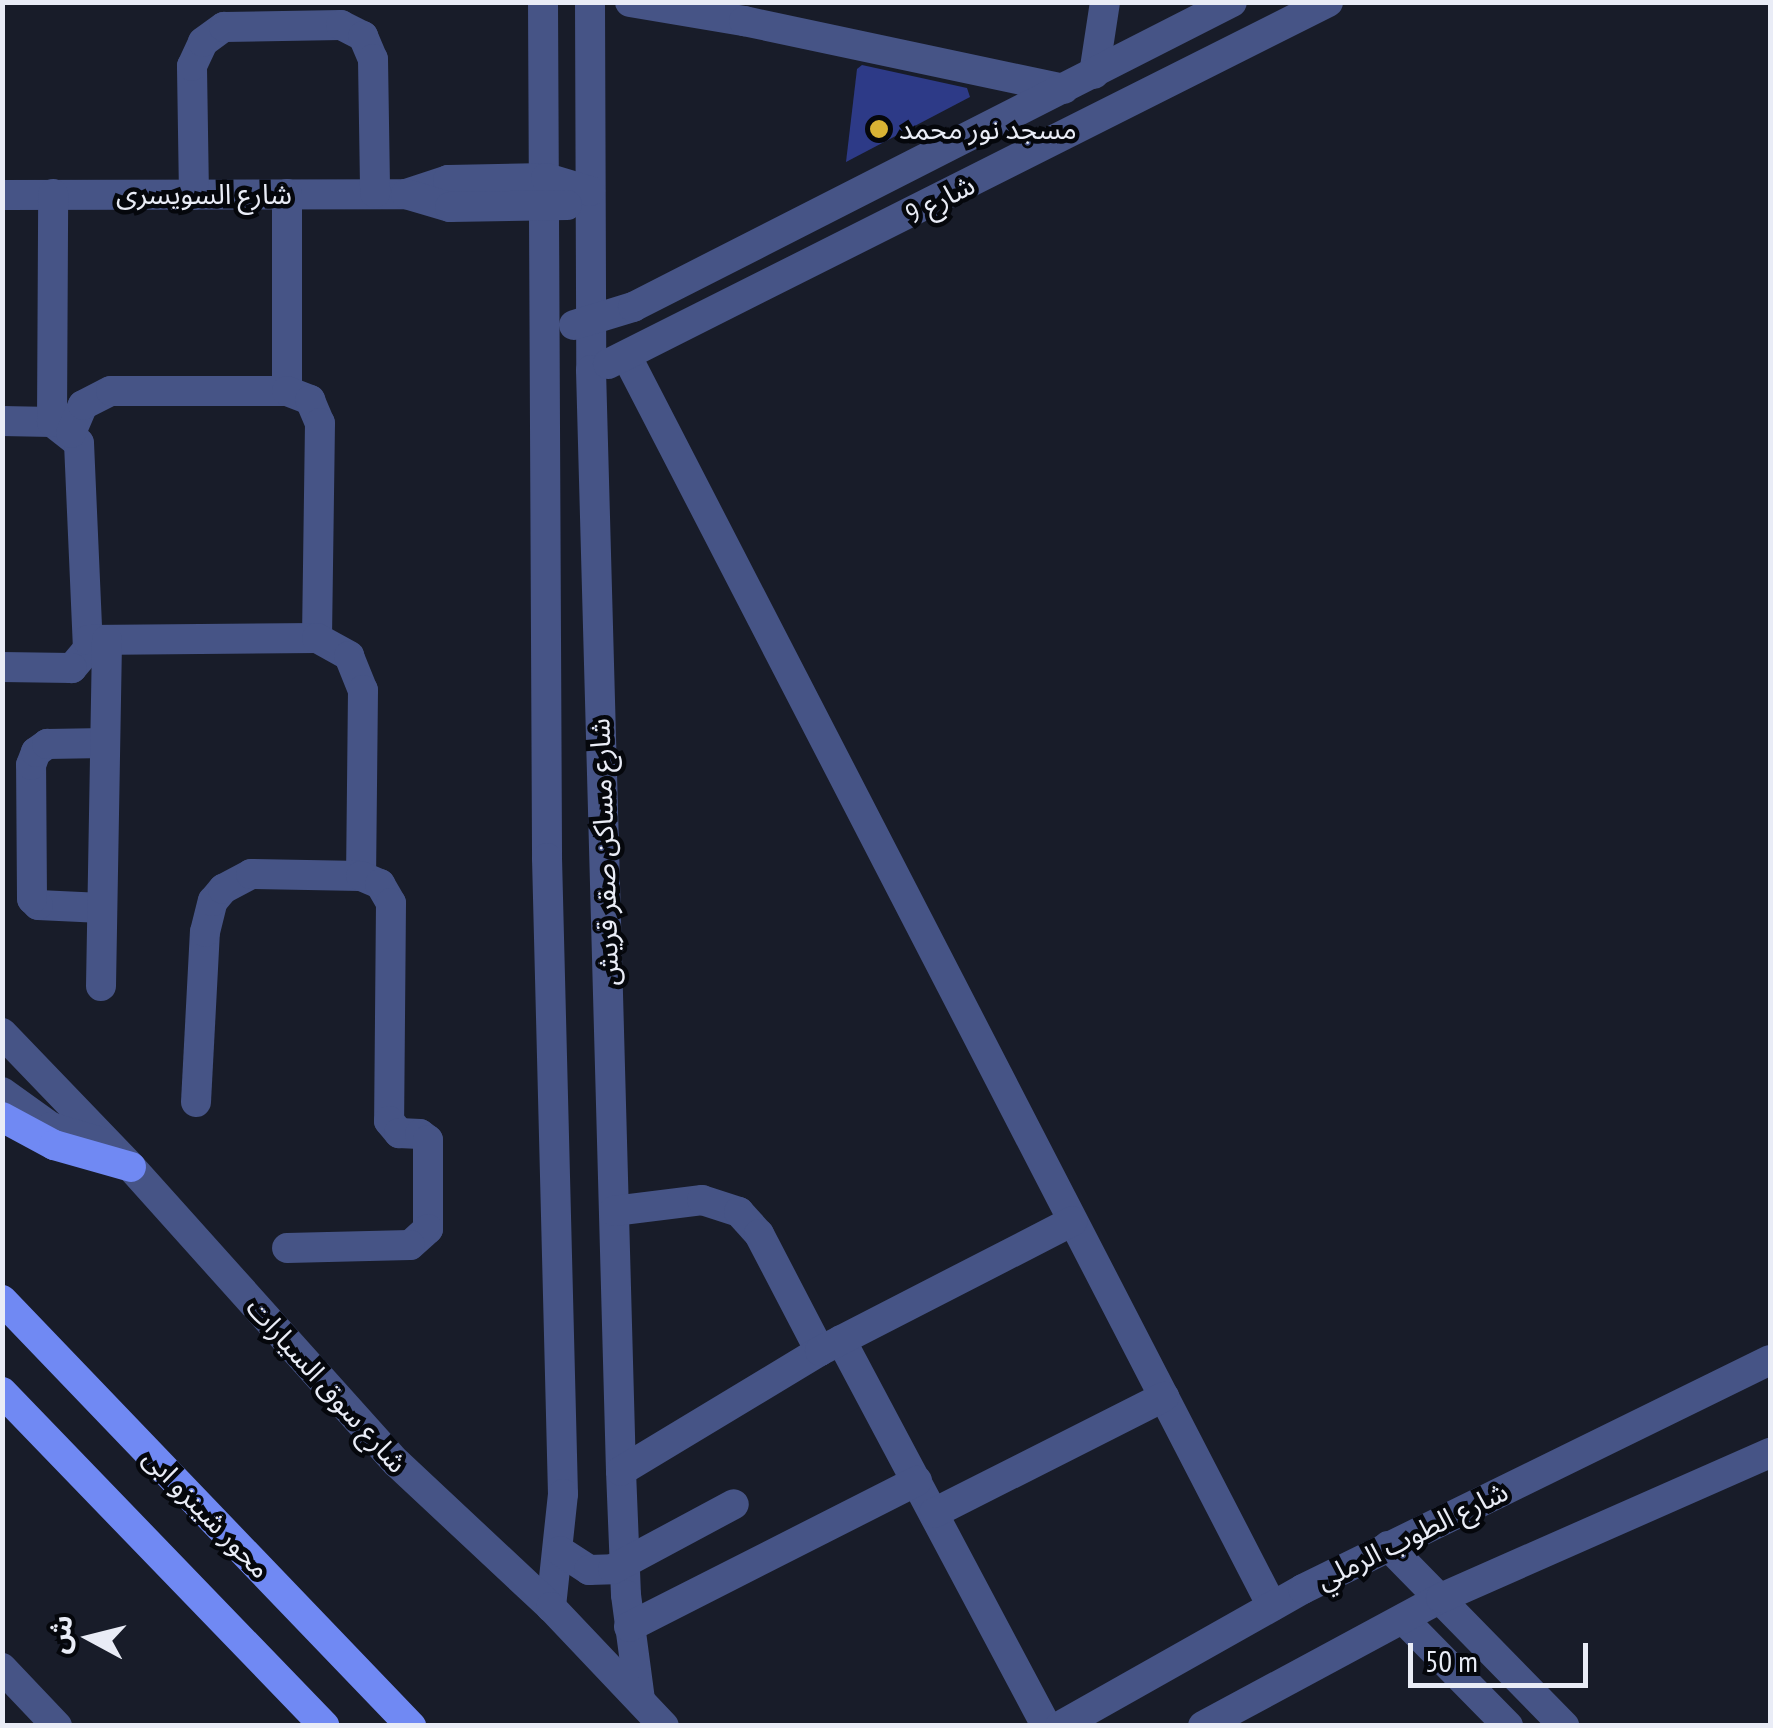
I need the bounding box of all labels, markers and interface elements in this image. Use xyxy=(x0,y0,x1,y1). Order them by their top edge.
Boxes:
place label: مسجد نور محمد xyxy=(899,112,1077,146)
marker: مسجد نور محمد xyxy=(868,118,890,140)
street label: شارع 9 xyxy=(900,167,980,231)
street label: شارع السويسرى xyxy=(116,177,292,211)
street label: شارع مساكن صقر قريش xyxy=(583,718,625,986)
street label: شارع سوق السيارات xyxy=(240,1291,414,1479)
street label: محور شينزو ابى xyxy=(136,1441,278,1585)
street label: شارع الطوب الرملي xyxy=(1311,1474,1513,1596)
north arrow xyxy=(40,1588,140,1688)
text: ش xyxy=(39,1613,80,1656)
scale bar xyxy=(1413,1623,1593,1685)
text: 50 m xyxy=(1425,1641,1478,1680)

